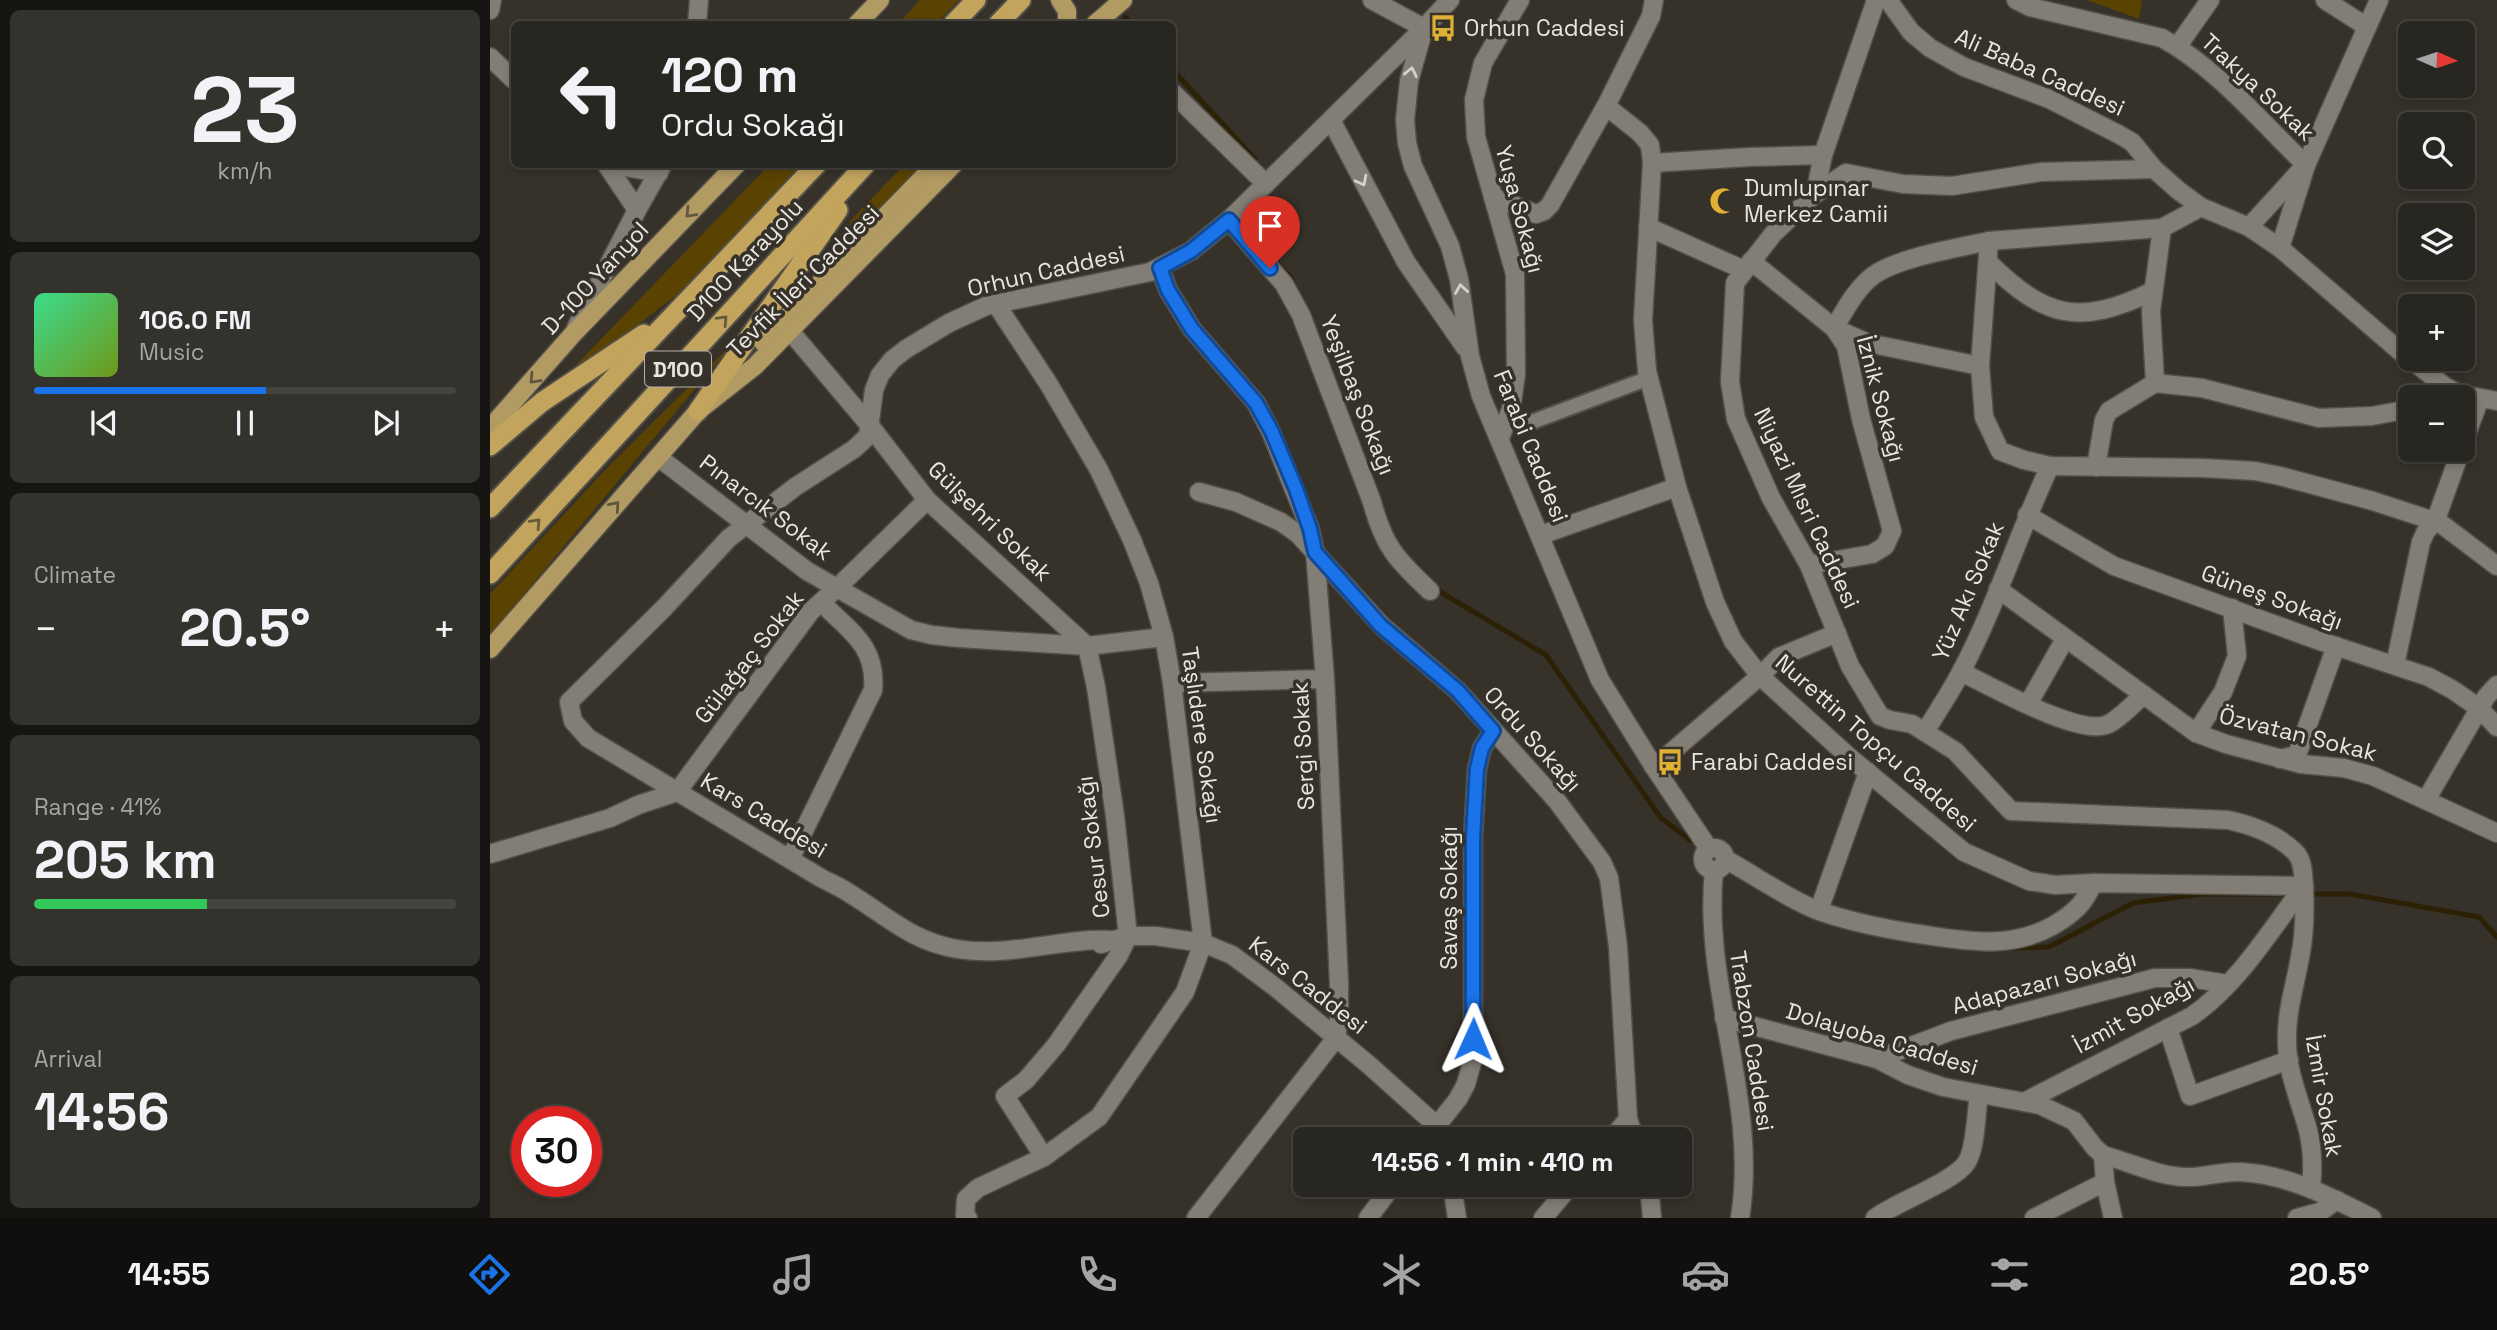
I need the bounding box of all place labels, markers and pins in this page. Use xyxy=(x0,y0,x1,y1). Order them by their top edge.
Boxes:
bus stop icon: Orhun Caddesi̇ xyxy=(1428,13,1458,43)
place label: Orhun Caddesi̇ xyxy=(1464,13,1625,43)
place label: Dumlupınar Merkez Camii xyxy=(1744,173,1888,229)
mosque icon: Dumlupınar Merkez Camii xyxy=(1708,186,1738,216)
pin xyxy=(1240,196,1300,268)
bus stop icon: Farabi̇ Caddesi̇ xyxy=(1655,747,1685,777)
place label: Farabi̇ Caddesi̇ xyxy=(1691,747,1853,777)

